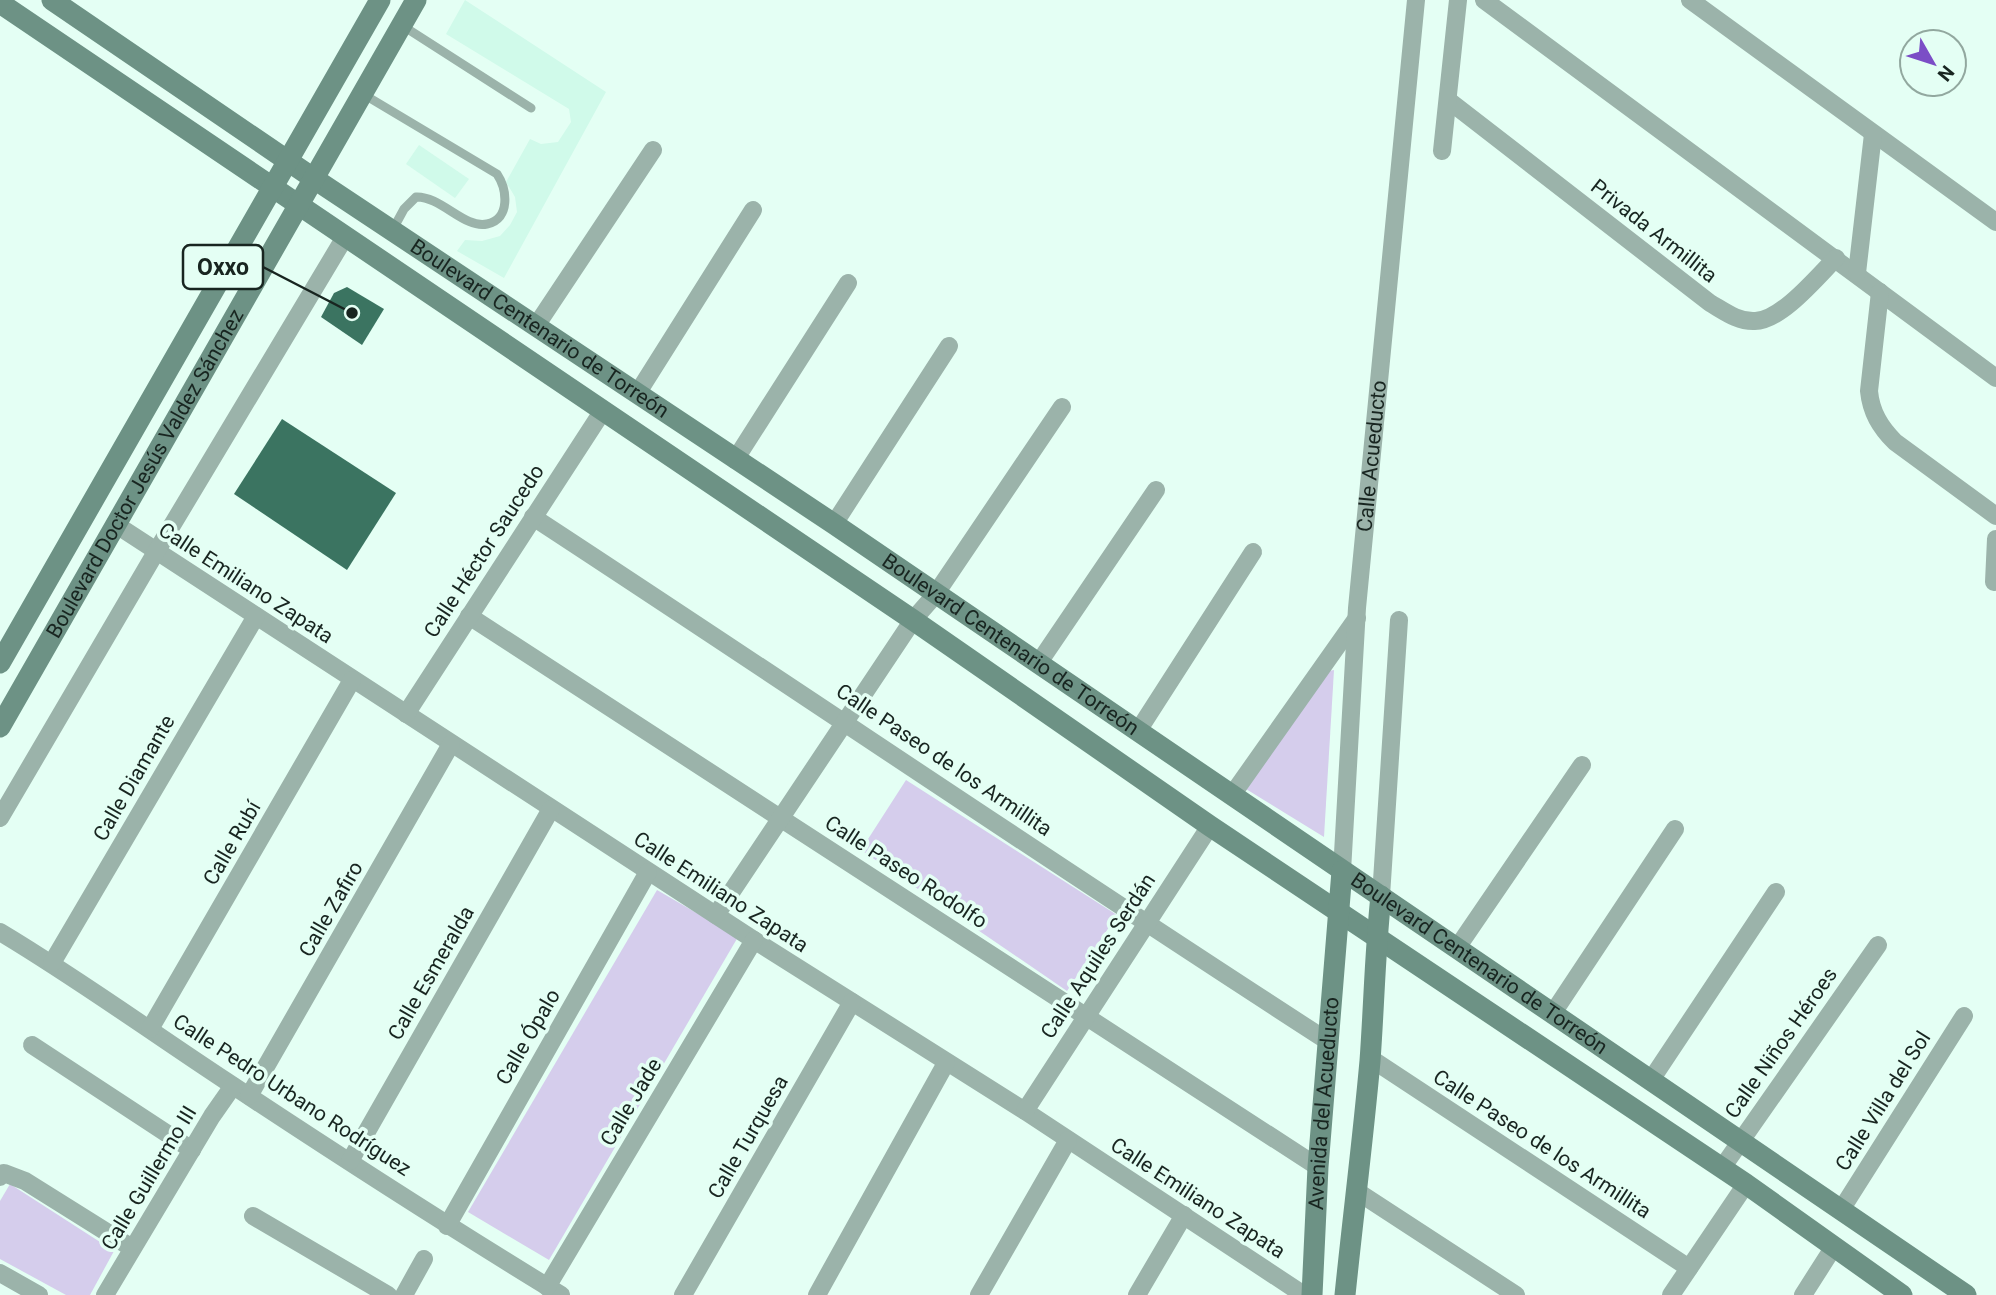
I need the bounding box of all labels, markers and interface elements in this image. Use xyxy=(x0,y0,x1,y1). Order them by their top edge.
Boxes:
north arrow xyxy=(1898,28,1968,98)
text: N xyxy=(1933,61,1959,86)
street label: Privada Armillita xyxy=(1586,174,1722,288)
street label: Boulevard Centenario de Torreón xyxy=(406,234,673,423)
callout: Oxxo xyxy=(183,245,263,289)
text: Oxxo xyxy=(197,254,249,281)
street label: Boulevard Doctor Jesús Valdez Sánchez xyxy=(41,305,249,642)
street label: Calle Acueducto xyxy=(1352,379,1391,533)
street label: Calle Héctor Saucedo xyxy=(419,460,549,642)
street label: Calle Emiliano Zapata xyxy=(154,518,338,648)
street label: Boulevard Centenario de Torreón xyxy=(878,548,1143,740)
street label: Calle Paseo de los Armillita xyxy=(832,679,1056,841)
street label: Calle Diamante xyxy=(88,711,180,845)
street label: Calle Rubí xyxy=(198,796,266,889)
street label: Calle Paseo Rodolfo xyxy=(820,811,992,933)
street label: Calle Emiliano Zapata xyxy=(629,827,813,957)
street label: Calle Zafiro xyxy=(294,857,368,961)
street label: Boulevard Centenario de Torreón xyxy=(1346,868,1612,1059)
street label: Calle Aquiles Serdán xyxy=(1036,869,1160,1043)
street label: Calle Esmeralda xyxy=(383,902,479,1044)
street label: Calle Niños Héroes xyxy=(1720,963,1842,1123)
street label: Calle Ópalo xyxy=(491,985,565,1089)
street label: Avenida del Acueducto xyxy=(1304,996,1344,1210)
street label: Calle Pedro Urbano Rodríguez xyxy=(169,1009,415,1181)
street label: Calle Villa del Sol xyxy=(1830,1027,1936,1175)
street label: Calle Jade xyxy=(596,1054,666,1150)
street label: Calle Paseo de los Armillita xyxy=(1429,1065,1655,1223)
street label: Calle Turquesa xyxy=(703,1071,793,1203)
street label: Calle Guillermo III xyxy=(97,1102,201,1254)
street label: Calle Emiliano Zapata xyxy=(1106,1133,1290,1263)

